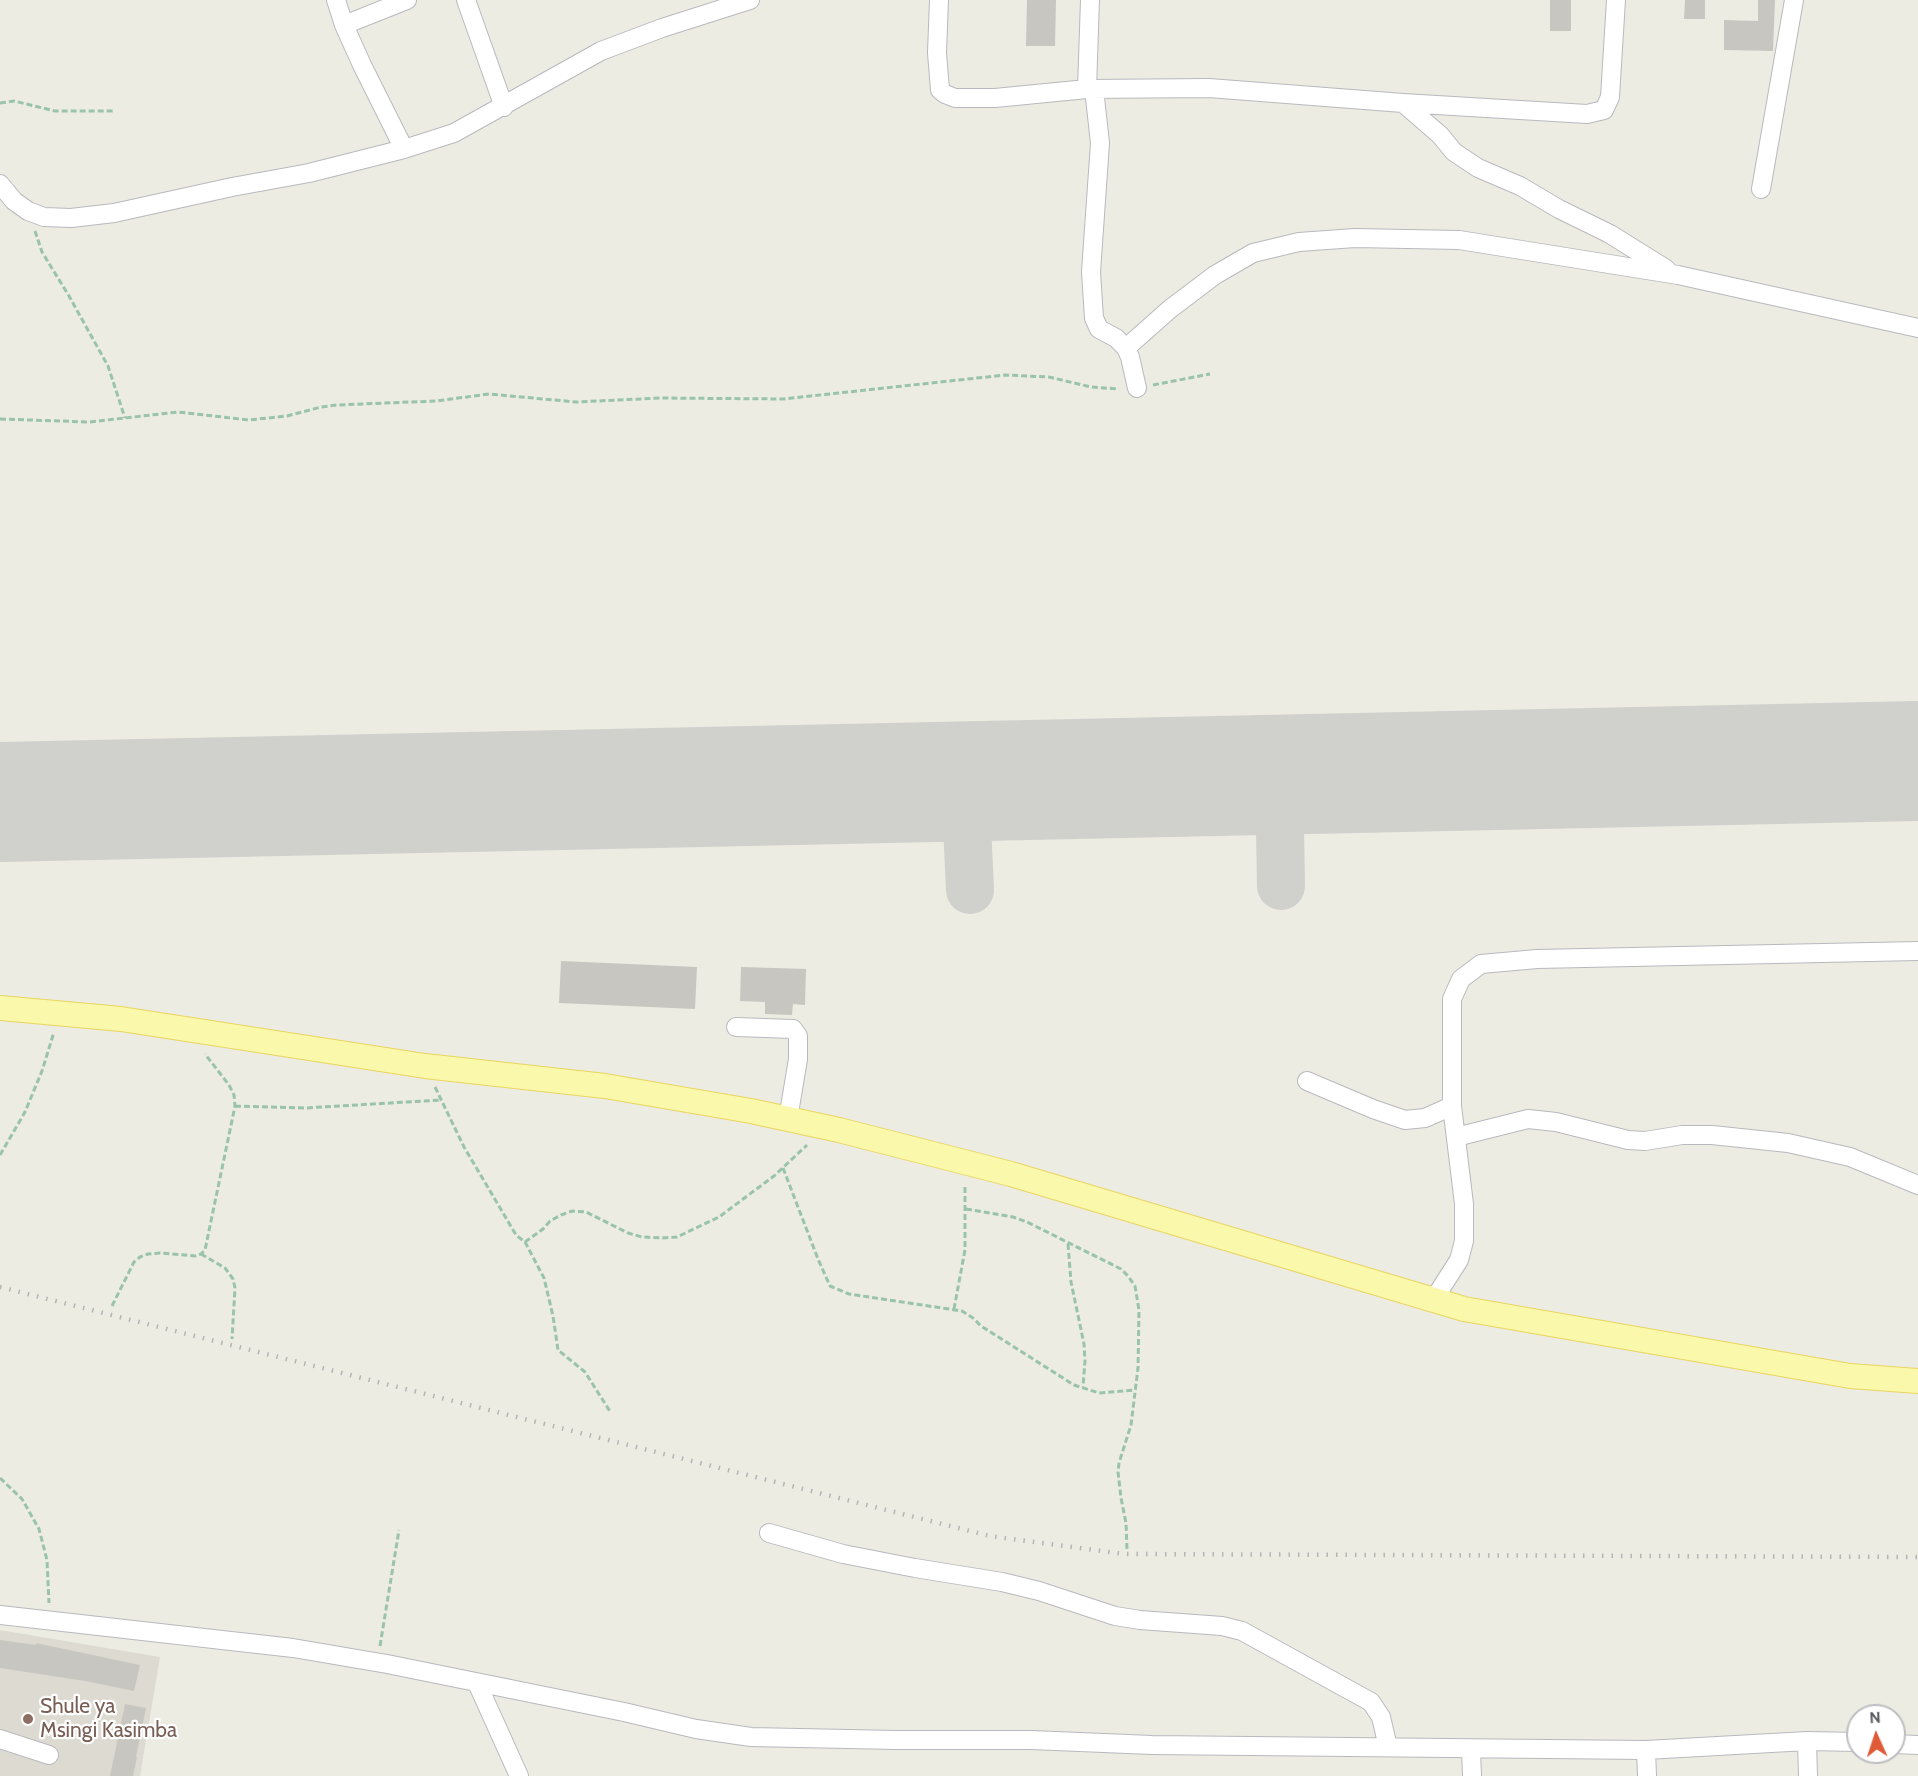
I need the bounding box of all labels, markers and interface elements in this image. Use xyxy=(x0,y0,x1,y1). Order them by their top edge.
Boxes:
place label: Shule ya Msingi Kasimba xyxy=(40,1694,177,1744)
north arrow xyxy=(1846,1704,1906,1764)
text: N xyxy=(1869,1708,1881,1727)
marker: Shule ya Msingi Kasimba xyxy=(21,1712,35,1726)

